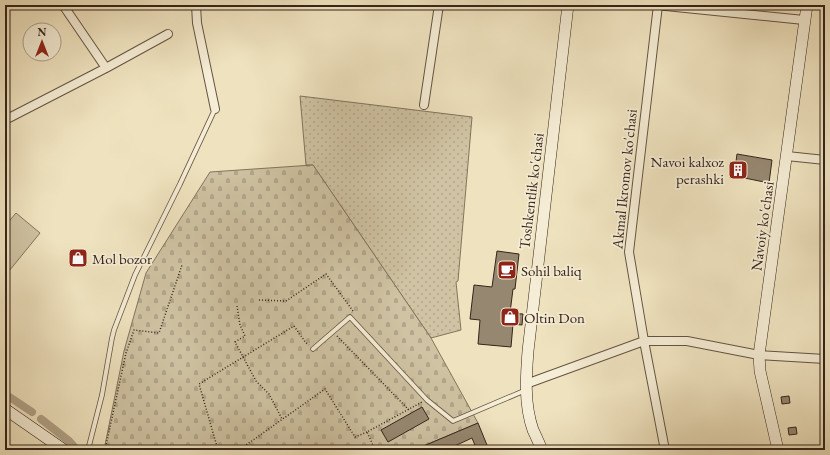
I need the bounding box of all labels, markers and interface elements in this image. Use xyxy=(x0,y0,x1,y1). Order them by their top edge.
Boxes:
north arrow xyxy=(22,22,62,62)
text: N xyxy=(38,25,47,39)
street label: Akmal Ikromov ko'chasi xyxy=(607,108,641,251)
street label: Toshkentlik ko'chasi xyxy=(514,131,548,250)
place label: Navoi kalxoz perashki xyxy=(651,152,724,188)
building icon: Navoi kalxoz perashki xyxy=(727,159,749,181)
street label: Navoiy ko'chasi xyxy=(746,180,778,272)
shop icon: Mol bozor xyxy=(67,247,89,269)
place label: Mol bozor xyxy=(92,249,152,268)
cafe icon: Sohil baliq xyxy=(496,259,518,281)
place label: Sohil baliq xyxy=(521,261,582,280)
shop icon: Oltin Don xyxy=(499,306,521,328)
place label: Oltin Don xyxy=(524,308,585,327)

